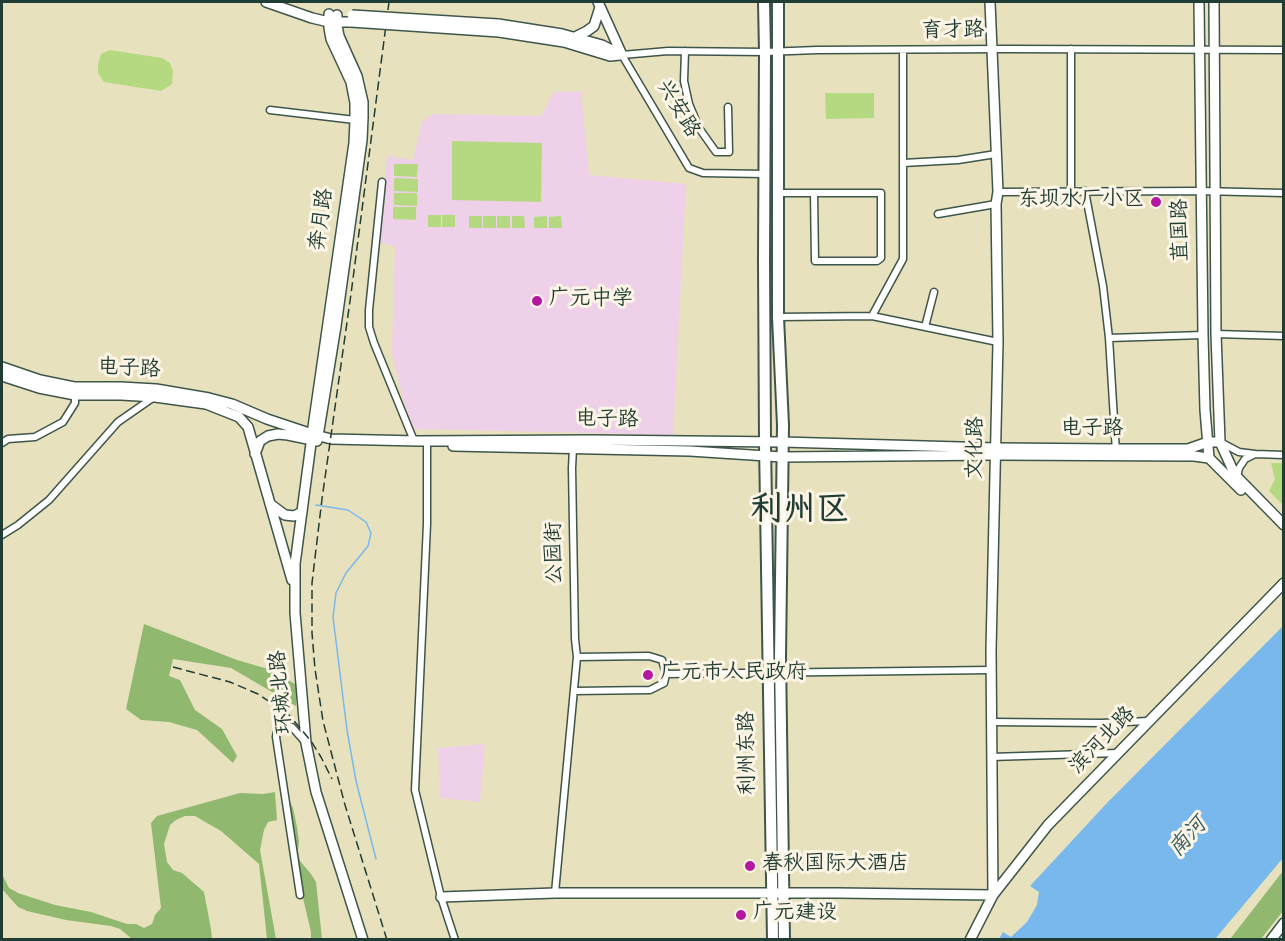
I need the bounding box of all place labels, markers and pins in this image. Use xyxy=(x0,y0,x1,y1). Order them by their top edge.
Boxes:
place label: 东坝水厂小区 xyxy=(1018,189,1144,215)
marker: 东坝水厂小区 xyxy=(1149,195,1163,209)
place label: 广元中学 xyxy=(549,288,633,314)
marker: 广元中学 xyxy=(530,294,544,308)
place label: 广元市人民政府 xyxy=(660,662,807,688)
marker: 广元市人民政府 xyxy=(641,668,655,682)
place label: 春秋国际大酒店 xyxy=(762,853,909,879)
marker: 春秋国际大酒店 xyxy=(743,859,757,873)
place label: 广元建设 xyxy=(753,902,837,928)
marker: 广元建设 xyxy=(734,908,748,922)

